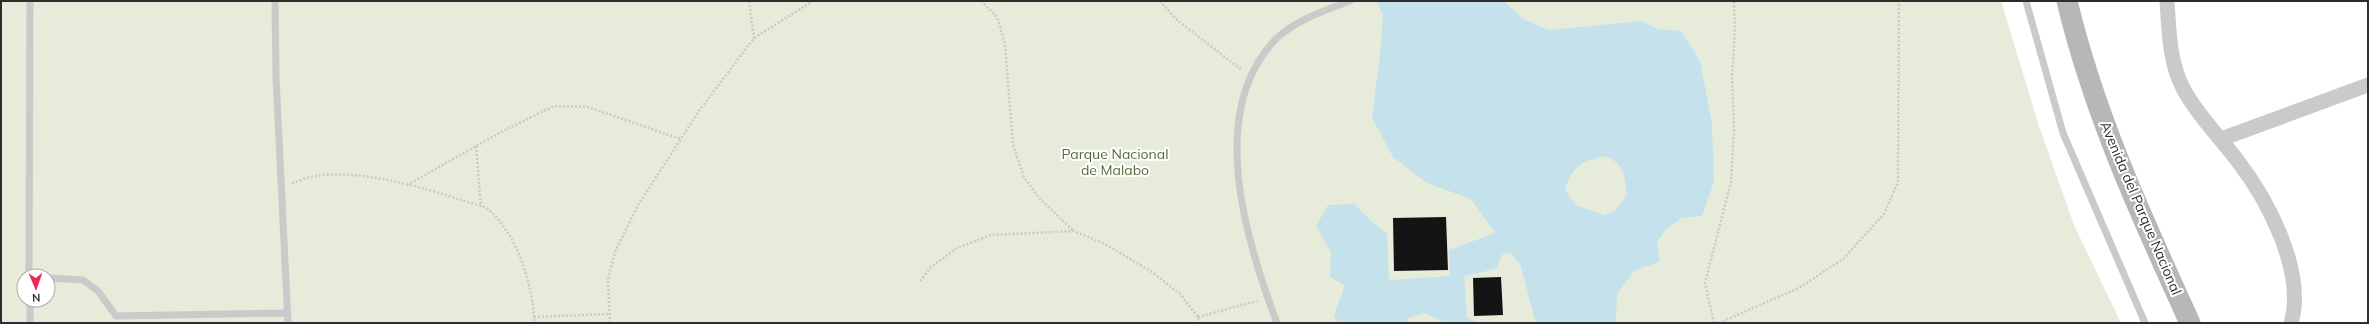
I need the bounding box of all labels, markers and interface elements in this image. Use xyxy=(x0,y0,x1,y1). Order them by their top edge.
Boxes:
street label: Avenida del Parque Nacional xyxy=(2096,118,2186,298)
park label: Parque Nacional de Malabo xyxy=(1062,145,1168,179)
north arrow xyxy=(16,268,56,308)
text: N xyxy=(32,291,41,305)

